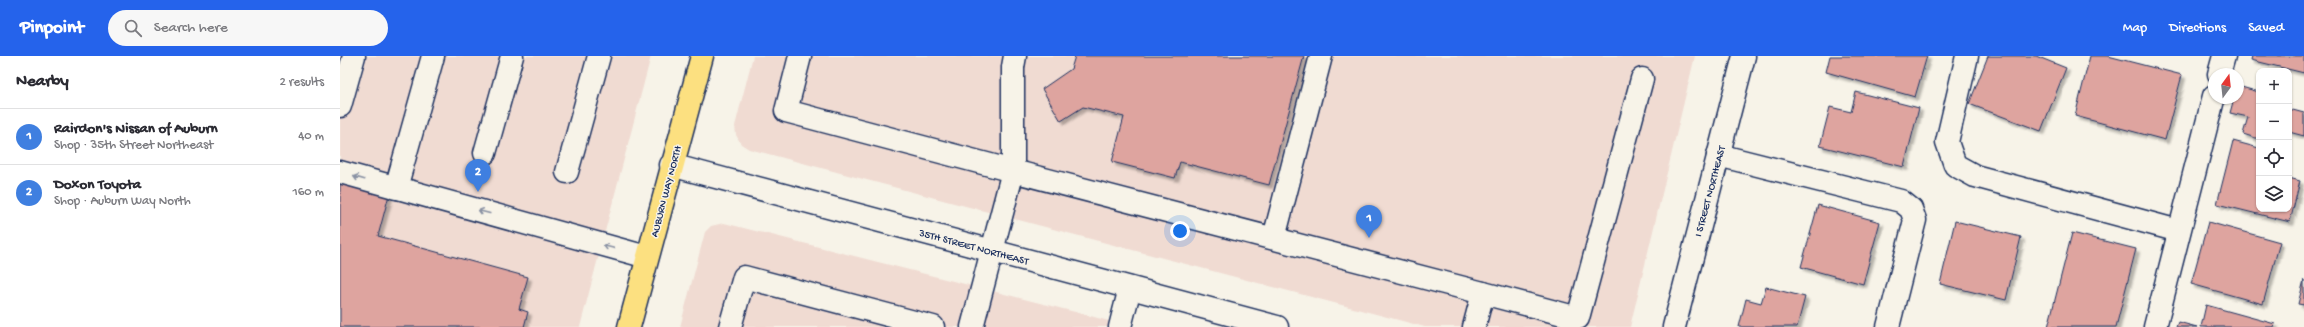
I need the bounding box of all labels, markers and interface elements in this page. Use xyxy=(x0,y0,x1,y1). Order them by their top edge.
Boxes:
search box xyxy=(108,10,388,46)
text: Pinpoint xyxy=(20,17,84,40)
icon: search xyxy=(122,17,144,39)
text: Search here xyxy=(154,19,228,37)
text: Map xyxy=(2123,20,2147,37)
text: Directions xyxy=(2169,20,2226,37)
text: Saved xyxy=(2248,20,2284,37)
north arrow xyxy=(2208,68,2244,104)
map controls xyxy=(2256,68,2292,212)
button: + xyxy=(2256,68,2292,104)
text: Nearby xyxy=(16,72,69,92)
text: 2 results xyxy=(279,75,324,90)
button: − xyxy=(2256,104,2292,140)
text: Rairdon's Nissan of Auburn xyxy=(54,120,218,138)
text: 1 xyxy=(26,129,32,144)
text: 40 m xyxy=(298,129,324,144)
text: Shop · 35th Street Northeast xyxy=(54,138,213,153)
button: locate xyxy=(2256,140,2292,176)
street label: AUBURN WAY NORTH xyxy=(649,144,685,238)
street label: I STREET NORTHEAST xyxy=(1693,144,1729,238)
pin: 2 xyxy=(465,159,491,192)
one-way arrow xyxy=(353,173,366,181)
text: Doxon Toyota xyxy=(54,176,141,194)
button: layers xyxy=(2256,176,2292,212)
text: 2 xyxy=(26,185,32,200)
text: 160 m xyxy=(292,185,324,200)
text: Shop · Auburn Way North xyxy=(54,194,191,209)
pin: 1 xyxy=(1356,205,1382,238)
one-way arrow xyxy=(478,208,491,215)
your location xyxy=(1170,221,1190,241)
street label: 35TH STREET NORTHEAST xyxy=(916,227,1030,269)
one-way arrow xyxy=(603,243,616,250)

